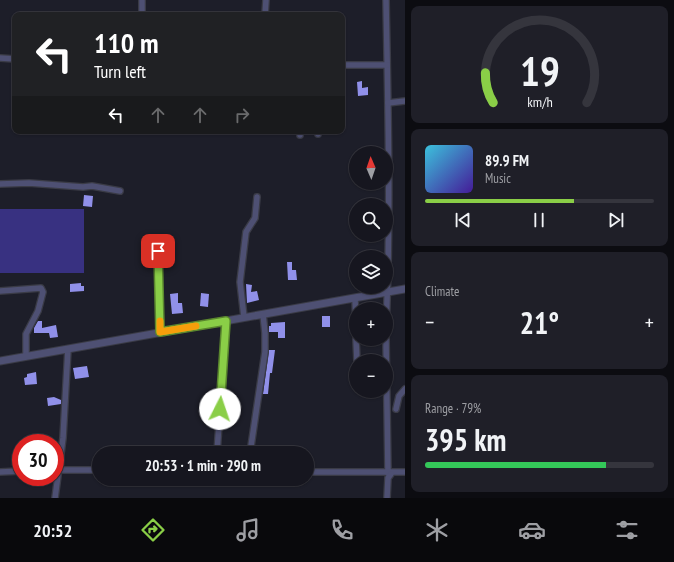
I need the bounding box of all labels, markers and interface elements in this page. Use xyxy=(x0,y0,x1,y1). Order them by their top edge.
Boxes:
text: 110 m xyxy=(94,24,158,61)
icon: left xyxy=(28,28,80,80)
text: 19 xyxy=(520,43,559,96)
text: Turn left xyxy=(94,60,146,83)
text: km/h xyxy=(527,91,552,110)
icon: left xyxy=(105,104,127,126)
icon: ahead xyxy=(147,104,169,126)
icon: ahead xyxy=(189,104,211,126)
icon: right xyxy=(231,104,253,126)
north arrow xyxy=(349,146,393,190)
map controls xyxy=(349,146,393,398)
text: 89.9 FM xyxy=(485,151,529,170)
text: Music xyxy=(485,170,511,187)
button: search xyxy=(349,198,393,242)
icon: previous xyxy=(452,209,474,231)
icon: pause xyxy=(528,209,550,231)
icon: next xyxy=(605,209,627,231)
pin xyxy=(141,234,175,268)
icon: arrive xyxy=(147,240,169,262)
button: layers xyxy=(349,250,393,294)
text: Climate xyxy=(425,283,459,300)
button: + xyxy=(349,302,393,346)
text: 21° xyxy=(520,303,559,342)
text: − xyxy=(425,308,434,336)
text: + xyxy=(645,308,654,336)
button: − xyxy=(349,354,393,398)
position arrow xyxy=(199,388,241,430)
text: Range · 79% xyxy=(425,400,481,417)
text: 395 km xyxy=(425,420,506,459)
speed limit sign: 30 xyxy=(12,434,64,486)
text: 20:53 · 1 min · 290 m xyxy=(145,456,261,475)
icon: directions xyxy=(139,516,167,544)
icon: music xyxy=(234,516,262,544)
icon: phone xyxy=(328,516,356,544)
icon: climate xyxy=(423,516,451,544)
icon: car xyxy=(518,516,546,544)
icon: filters xyxy=(613,516,641,544)
text: 20:52 xyxy=(33,519,72,542)

